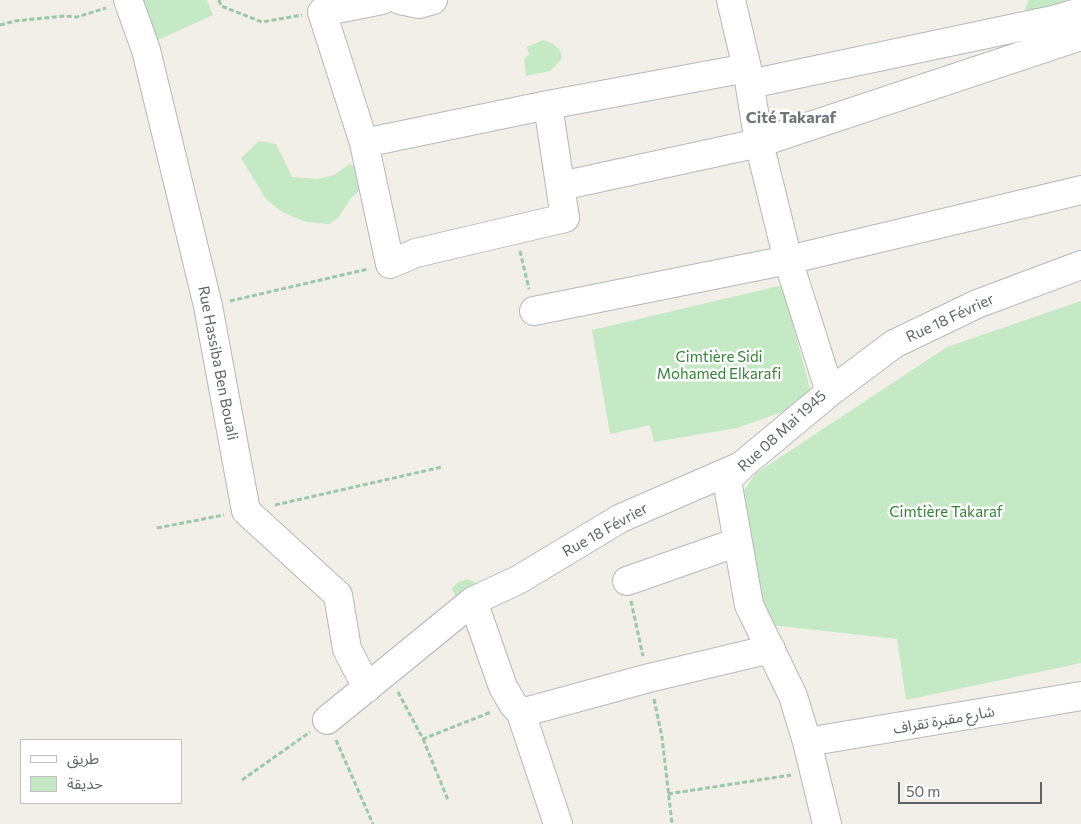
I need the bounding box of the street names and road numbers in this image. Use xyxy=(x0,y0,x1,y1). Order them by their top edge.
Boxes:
street label: Rue Hassiba Ben Bouali xyxy=(194,284,242,442)
street label: Rue 18 Février xyxy=(903,290,997,346)
street label: Rue 08 Mai 1945 xyxy=(734,387,830,475)
street label: Rue 18 Février xyxy=(559,499,651,561)
street label: شارع مقبرة تقراف xyxy=(892,702,996,738)

